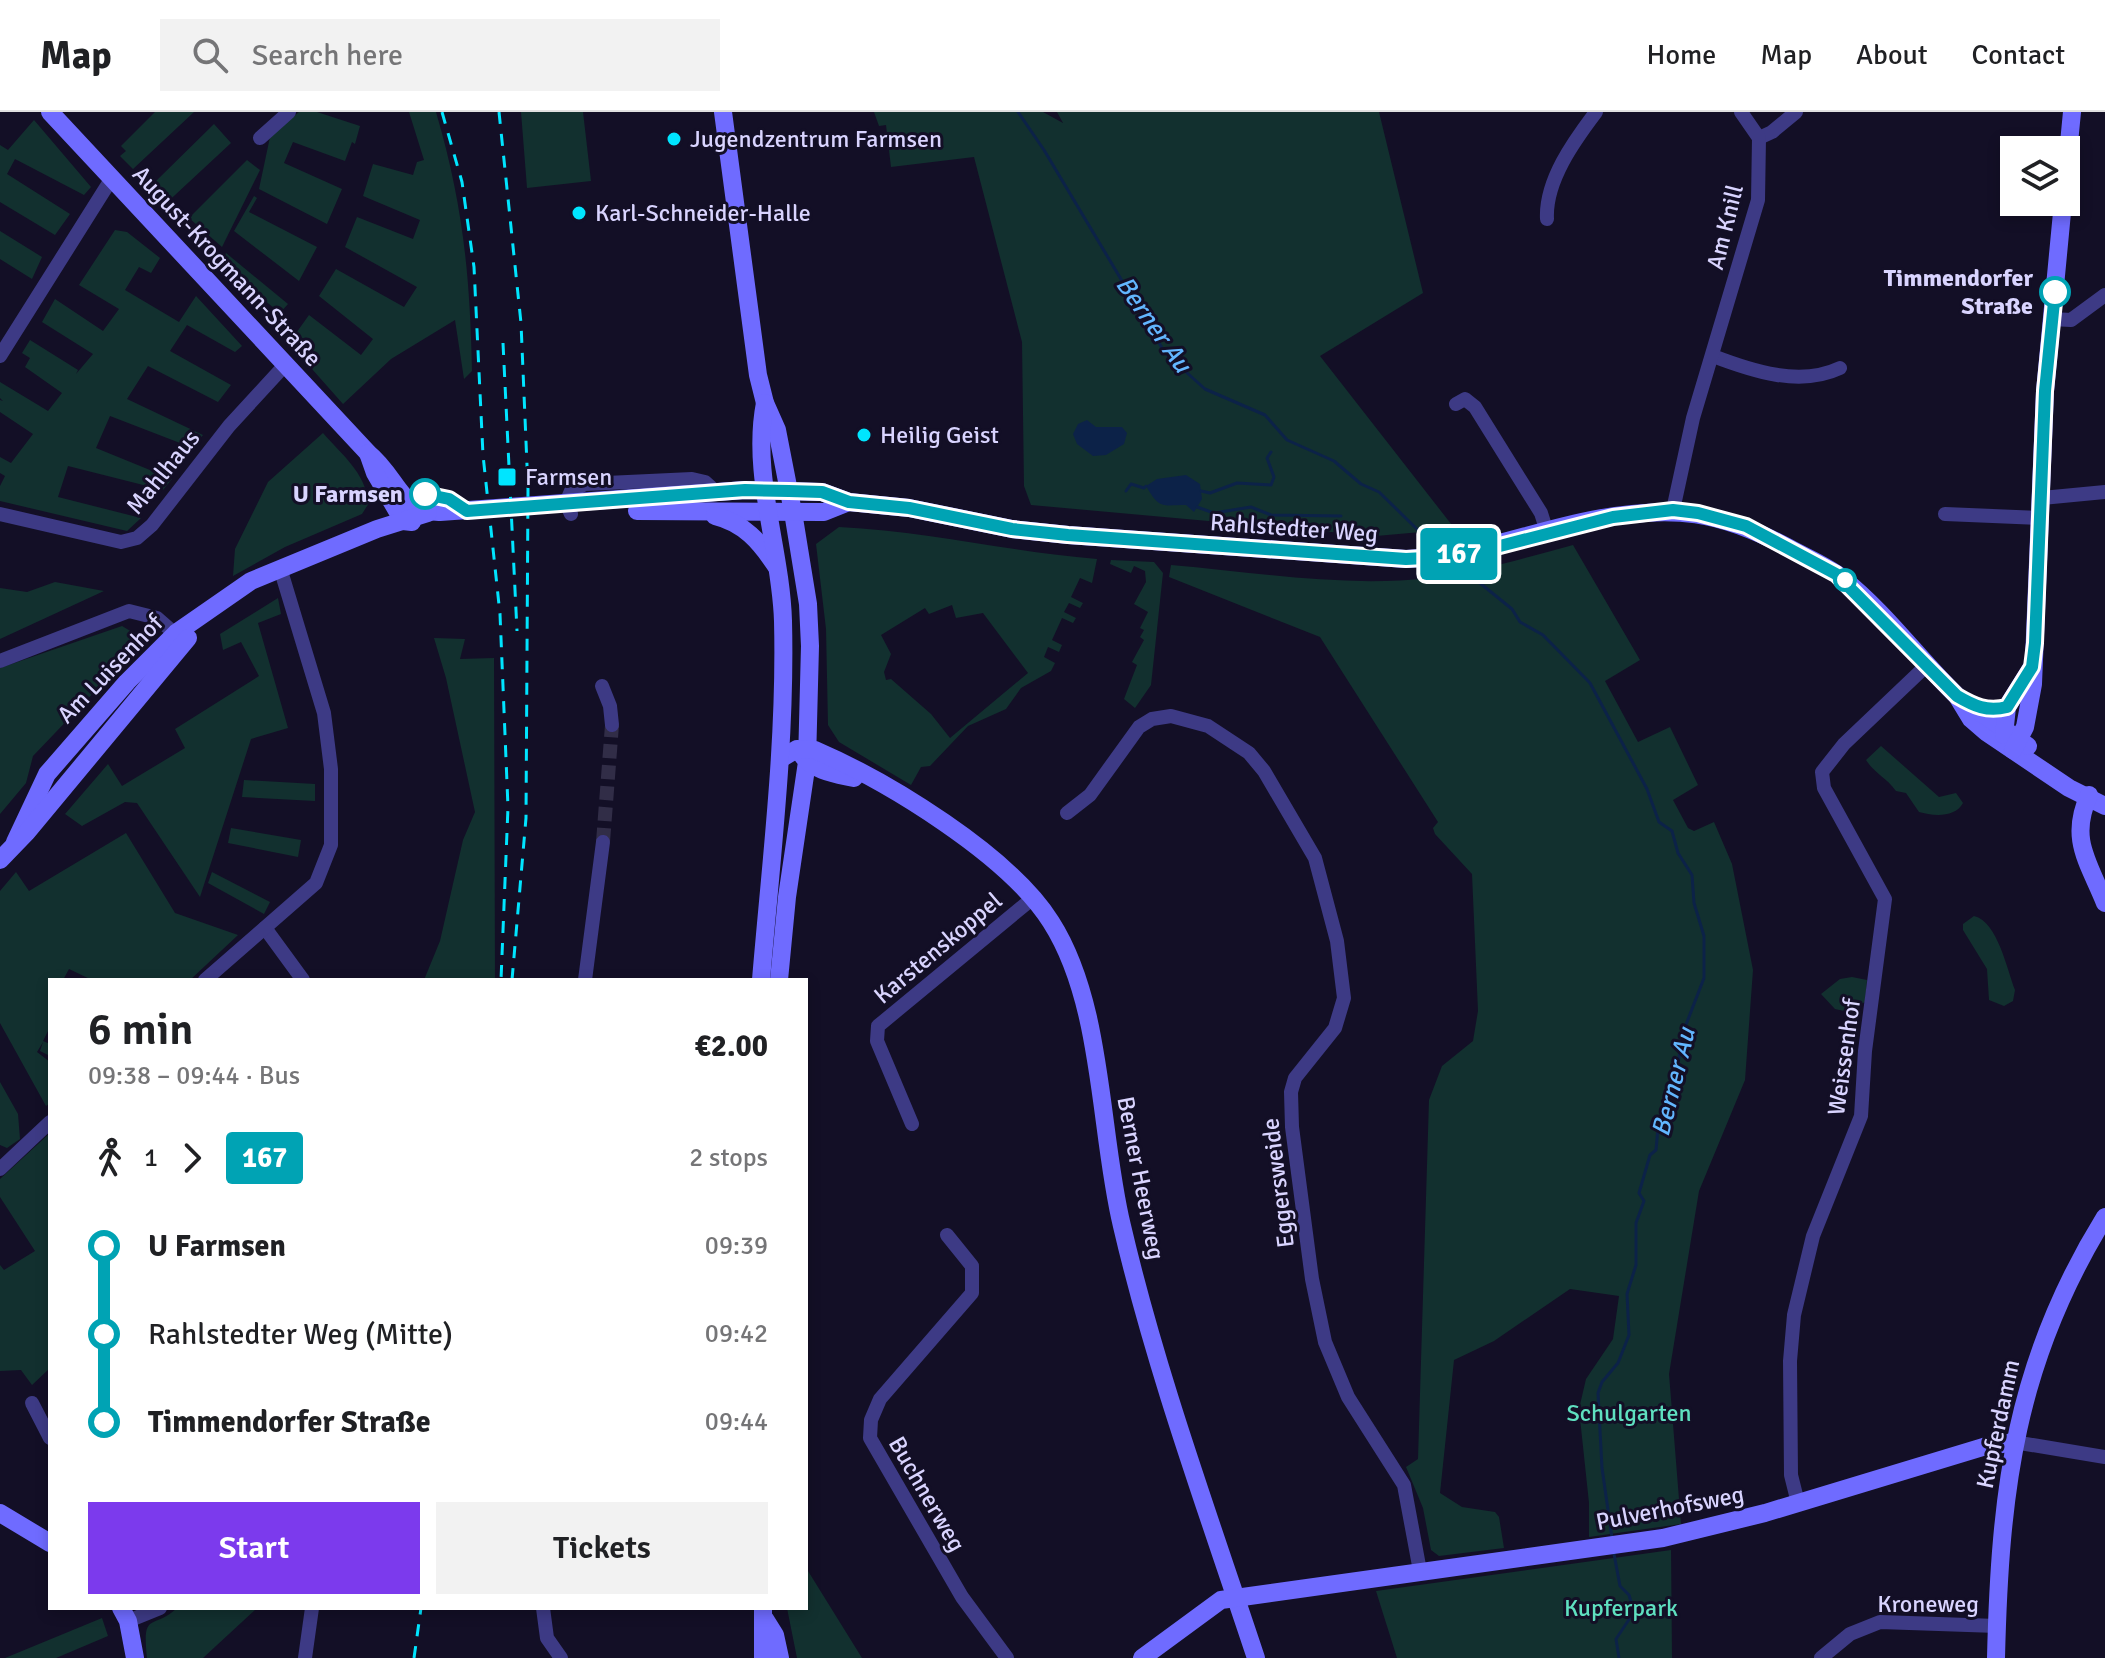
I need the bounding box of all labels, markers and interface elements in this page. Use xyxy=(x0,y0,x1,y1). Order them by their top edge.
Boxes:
search box xyxy=(160,19,720,91)
text: Map xyxy=(40,32,112,79)
icon: search xyxy=(188,33,232,77)
text: Search here xyxy=(252,37,403,74)
text: Home xyxy=(1647,38,1716,72)
text: Map xyxy=(1760,38,1812,72)
text: About xyxy=(1856,38,1928,72)
text: Contact xyxy=(1972,38,2065,72)
place label: Jugendzentrum Farmsen xyxy=(690,124,942,154)
marker: Jugendzentrum Farmsen xyxy=(665,130,683,148)
map controls xyxy=(2000,136,2080,216)
button: layers xyxy=(2000,136,2080,216)
street label: August-Krogmann-Straße xyxy=(126,159,328,373)
street label: Am Knill xyxy=(1700,181,1750,273)
place label: Karl-Schneider-Halle xyxy=(595,198,811,228)
marker: Karl-Schneider-Halle xyxy=(570,204,588,222)
place label: Timmendorfer Straße xyxy=(1884,263,2033,321)
water label: Berner Au xyxy=(1108,270,1199,381)
marker: Timmendorfer Straße xyxy=(2040,277,2070,307)
place label: Heilig Geist xyxy=(880,420,999,450)
street label: Mahlhaus xyxy=(120,423,206,521)
marker: Heilig Geist xyxy=(855,426,873,444)
place label: Farmsen xyxy=(525,462,612,492)
marker: Farmsen xyxy=(496,466,518,488)
place label: U Farmsen xyxy=(293,479,403,509)
marker: U Farmsen xyxy=(410,479,440,509)
street label: Rahlstedter Weg xyxy=(1209,507,1379,549)
line badge: 167 xyxy=(1413,528,1505,580)
text: 167 xyxy=(1436,537,1482,571)
unlabelled marker xyxy=(1834,569,1856,591)
street label: Am Luisenhof xyxy=(51,608,170,730)
street label: Karstenskoppel xyxy=(868,886,1008,1010)
street label: Weissenhof xyxy=(1821,996,1867,1117)
text: 6 min xyxy=(88,1003,193,1057)
water label: Berner Au xyxy=(1645,1023,1703,1140)
text: €2.00 xyxy=(695,1028,768,1065)
text: 09:38 – 09:44 · Bus xyxy=(88,1060,300,1092)
street label: Berner Heerweg xyxy=(1110,1094,1172,1262)
street label: Eggersweide xyxy=(1255,1117,1301,1249)
icon: walk xyxy=(88,1136,132,1180)
icon: forward xyxy=(170,1136,214,1180)
text: 167 xyxy=(242,1141,287,1175)
text: 1 xyxy=(144,1142,158,1174)
text: 2 stops xyxy=(689,1142,768,1174)
text: U Farmsen xyxy=(148,1228,286,1265)
text: 09:39 xyxy=(705,1230,768,1262)
text: Rahlstedter Weg (Mitte) xyxy=(148,1316,453,1353)
text: 09:42 xyxy=(705,1318,768,1350)
street label: Kupferdamm xyxy=(1970,1357,2026,1491)
park label: Schulgarten xyxy=(1566,1398,1692,1428)
text: Timmendorfer Straße xyxy=(148,1404,431,1441)
text: 09:44 xyxy=(705,1406,768,1438)
street label: Buchnerweg xyxy=(882,1431,972,1557)
street label: Pulverhofsweg xyxy=(1593,1479,1747,1537)
button: Start xyxy=(88,1502,420,1594)
button: Tickets xyxy=(436,1502,768,1594)
street label: Kroneweg xyxy=(1877,1589,1979,1619)
park label: Kupferpark xyxy=(1564,1593,1678,1623)

